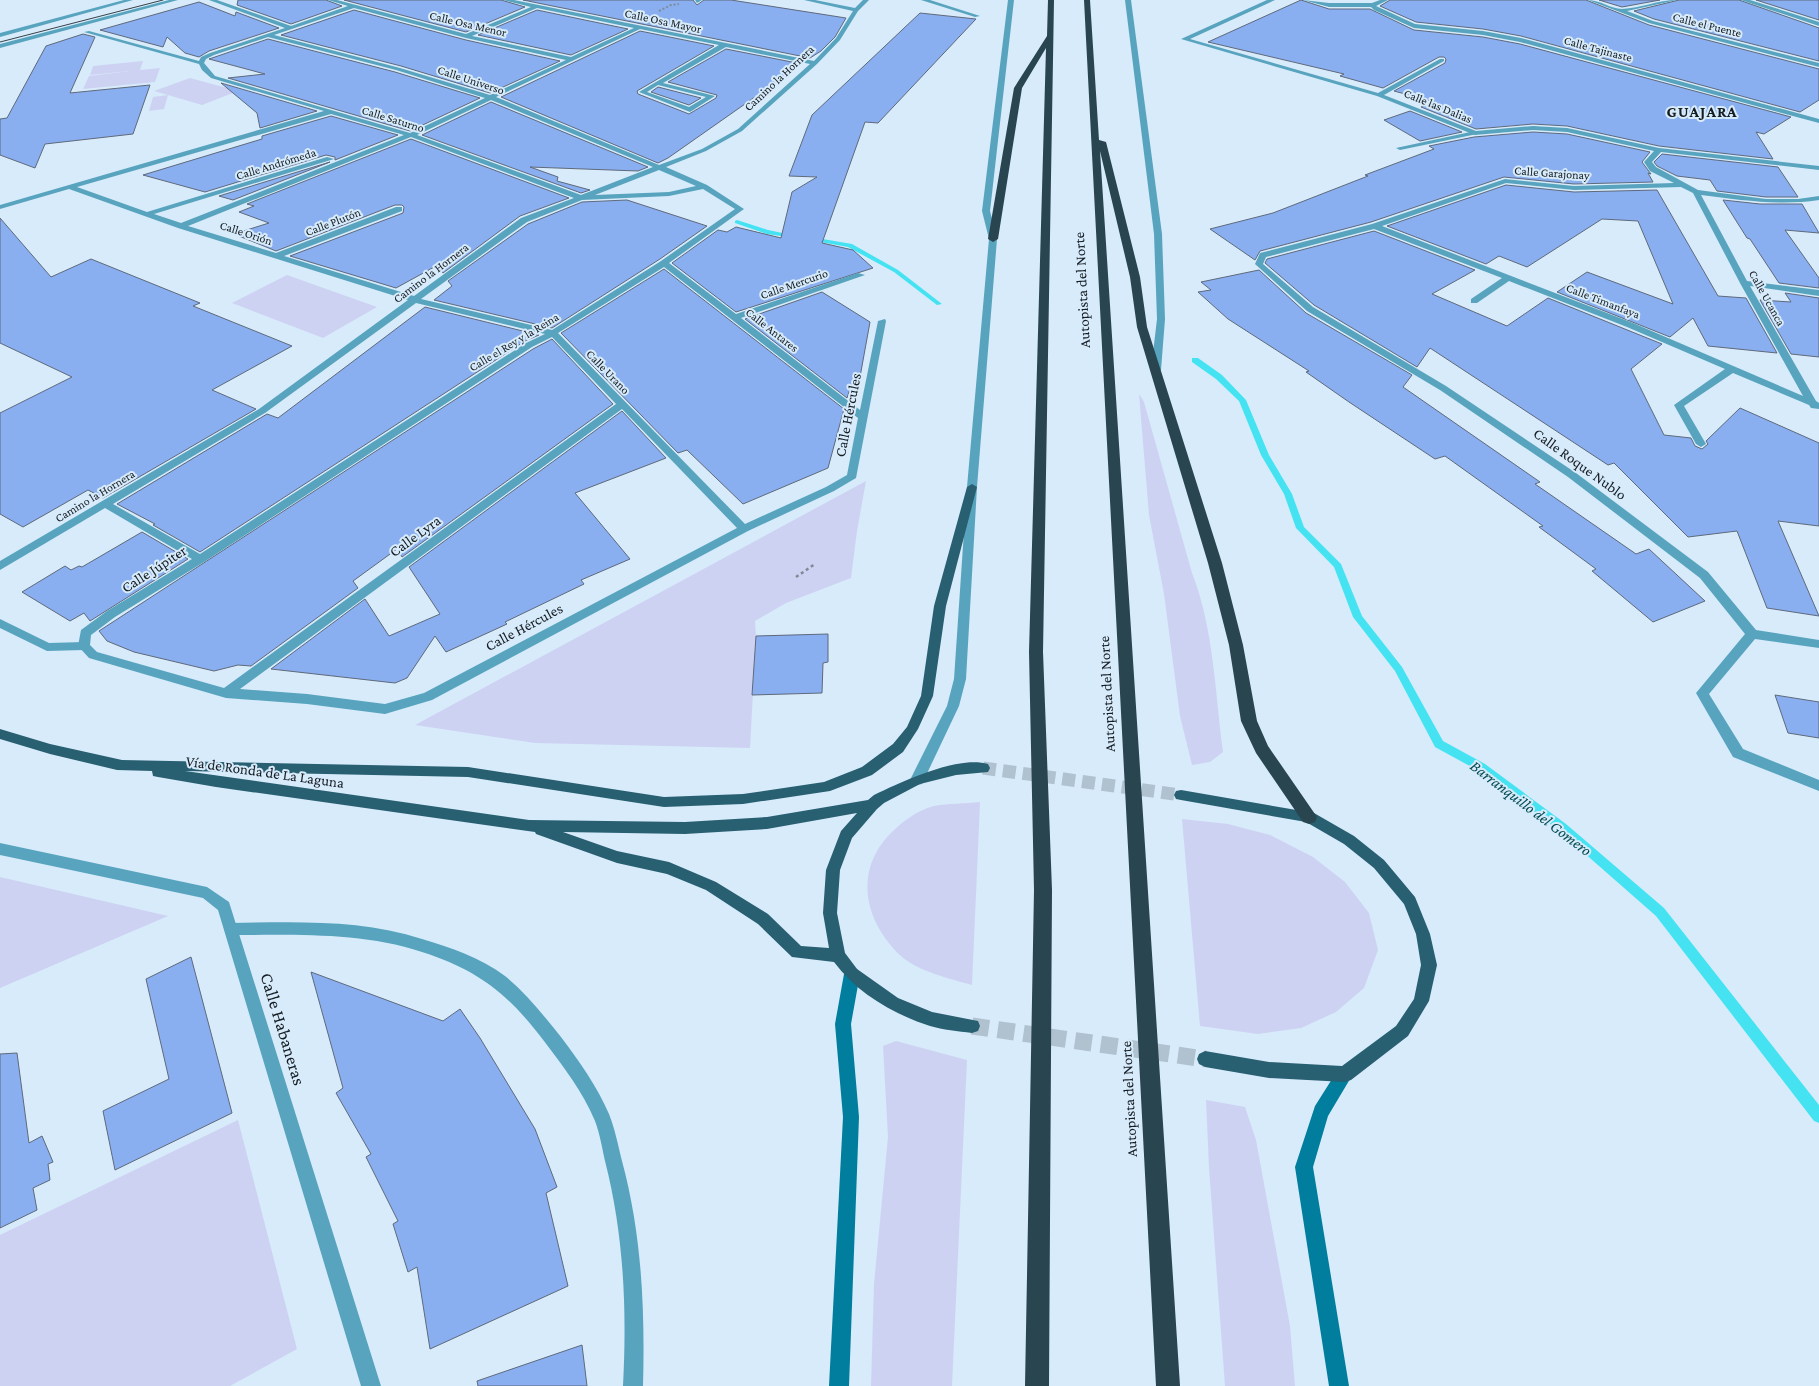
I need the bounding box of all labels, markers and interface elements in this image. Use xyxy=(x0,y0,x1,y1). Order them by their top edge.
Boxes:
street label: Calle Osa Mayor xyxy=(623,6,703,36)
street label: Calle Osa Menor xyxy=(428,8,509,40)
street label: Calle el Puente xyxy=(1671,10,1743,40)
street label: Calle Tajinaste xyxy=(1562,33,1634,65)
street label: Camino la Hornera xyxy=(741,42,817,114)
street label: Calle Universo xyxy=(436,63,506,97)
street label: Calle las Dalias xyxy=(1402,86,1474,126)
street label: Calle Saturno xyxy=(360,103,426,135)
district label: GUAJARA xyxy=(1667,103,1737,120)
street label: Calle Andrómeda xyxy=(234,145,318,183)
street label: Calle Garajonay xyxy=(1514,163,1591,183)
street label: Calle Plutón xyxy=(303,205,363,239)
street label: Calle Orión xyxy=(218,218,274,248)
street label: Autopista del Norte xyxy=(1071,231,1094,348)
street label: Camino la Hornera xyxy=(391,240,472,306)
street label: Calle Mercurio xyxy=(758,266,830,302)
street label: Calle Ucanca xyxy=(1746,268,1788,329)
street label: Calle Timanfaya xyxy=(1564,281,1642,322)
street label: Calle Antares xyxy=(743,305,801,355)
street label: Calle el Rey y la Reina xyxy=(467,309,562,374)
street label: Calle Urano xyxy=(583,347,633,397)
street label: Calle Hércules xyxy=(832,372,864,458)
street label: Calle Roque Nublo xyxy=(1530,425,1629,504)
street label: Camino la Hornera xyxy=(53,467,138,525)
street label: Calle Lyra xyxy=(386,512,444,561)
street label: Calle Júpiter xyxy=(119,542,191,597)
street label: Calle Hércules xyxy=(483,600,565,654)
street label: Autopista del Norte xyxy=(1096,635,1119,752)
street label: Vía de Ronda de La Laguna xyxy=(185,753,345,792)
water label: Barranquillo del Gomero xyxy=(1466,757,1595,860)
street label: Calle Habaneras xyxy=(256,970,310,1088)
street label: Autopista del Norte xyxy=(1118,1040,1141,1157)

